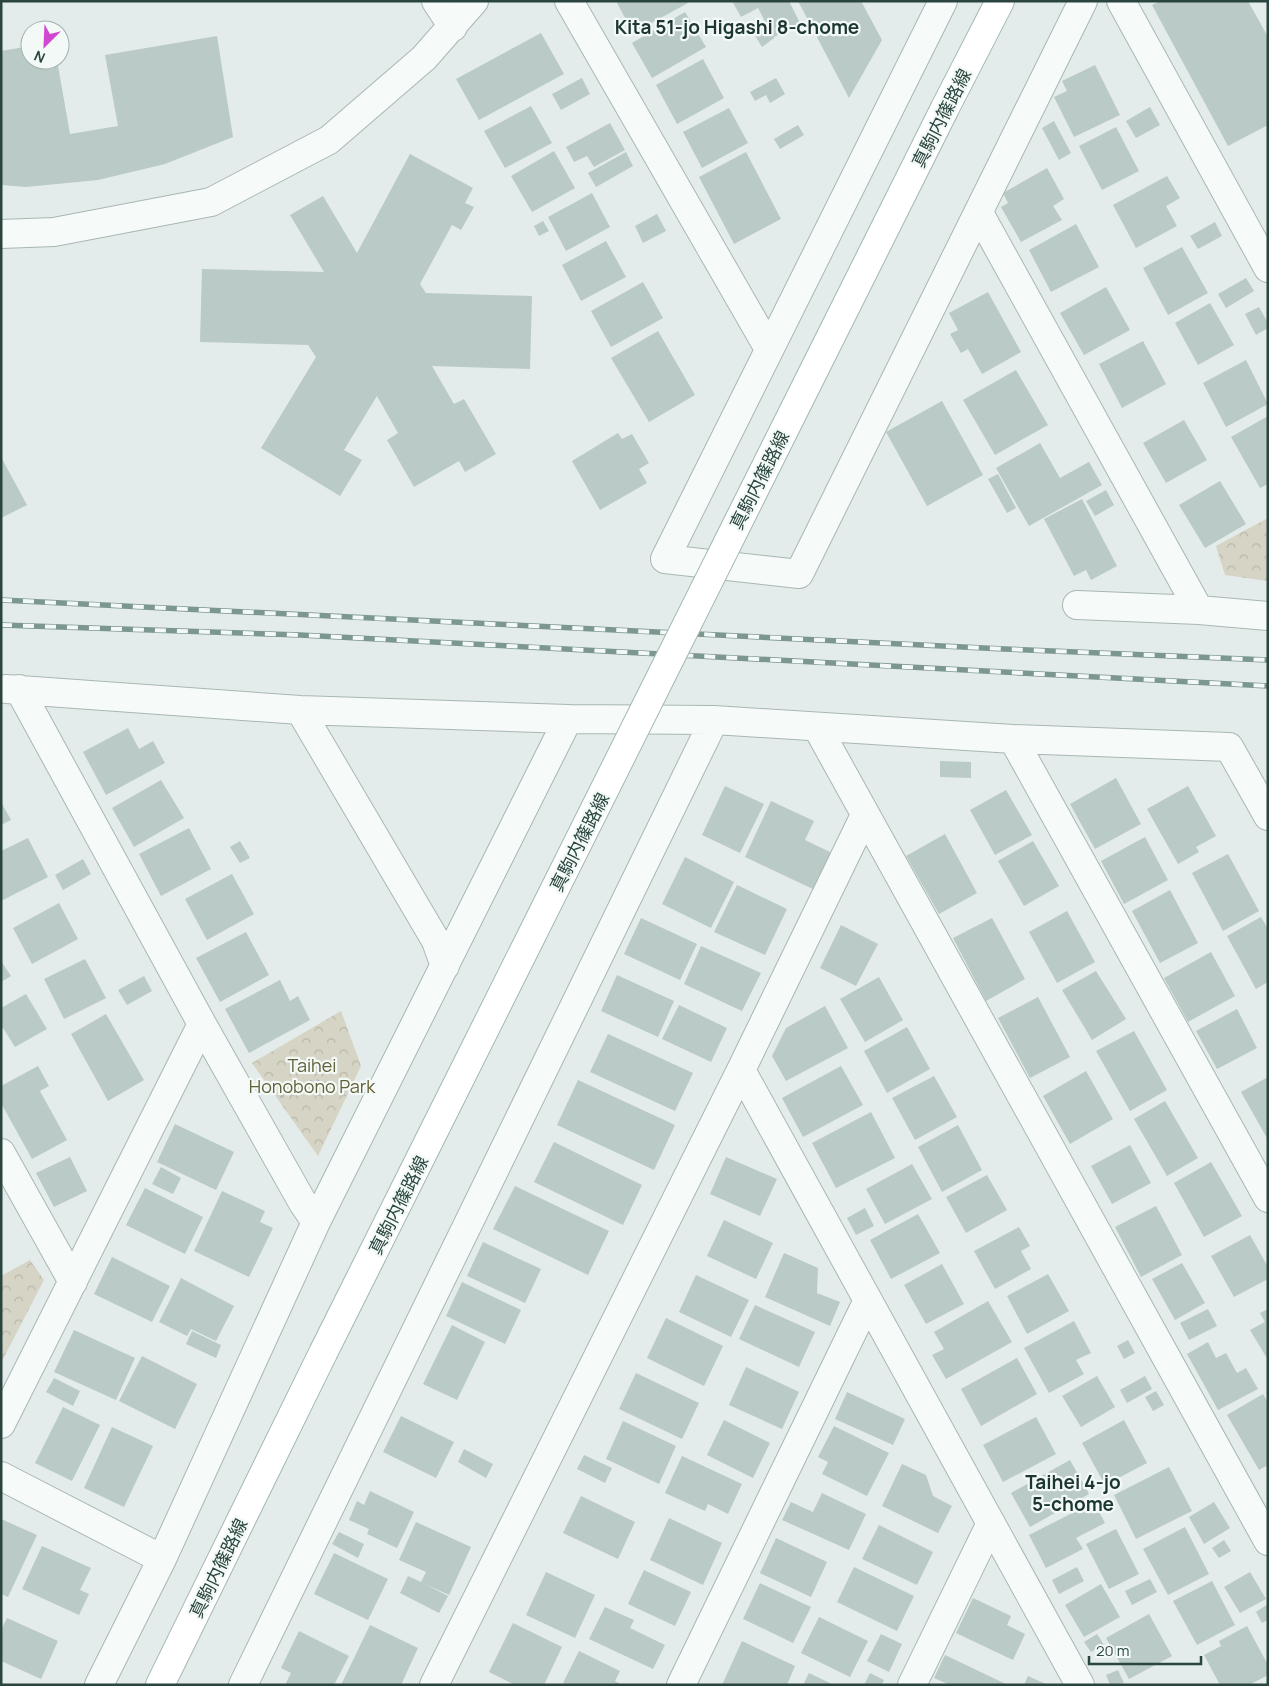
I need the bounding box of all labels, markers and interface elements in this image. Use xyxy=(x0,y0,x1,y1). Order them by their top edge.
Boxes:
district label: Kita 51-jo Higashi 8-chome xyxy=(615,14,859,40)
north arrow xyxy=(20,20,70,70)
text: N xyxy=(31,47,48,68)
street label: 真駒内篠路線 xyxy=(906,64,976,172)
street label: 真駒内篠路線 xyxy=(724,426,794,534)
street label: 真駒内篠路線 xyxy=(544,788,614,896)
park label: Taihei Honobono Park xyxy=(249,1053,376,1098)
street label: 真駒内篠路線 xyxy=(363,1151,433,1259)
district label: Taihei 4-jo 5-chome xyxy=(1025,1469,1121,1517)
street label: 真駒内篠路線 xyxy=(184,1514,252,1622)
scale bar xyxy=(1089,1634,1202,1666)
text: 20 m xyxy=(1096,1640,1129,1661)

